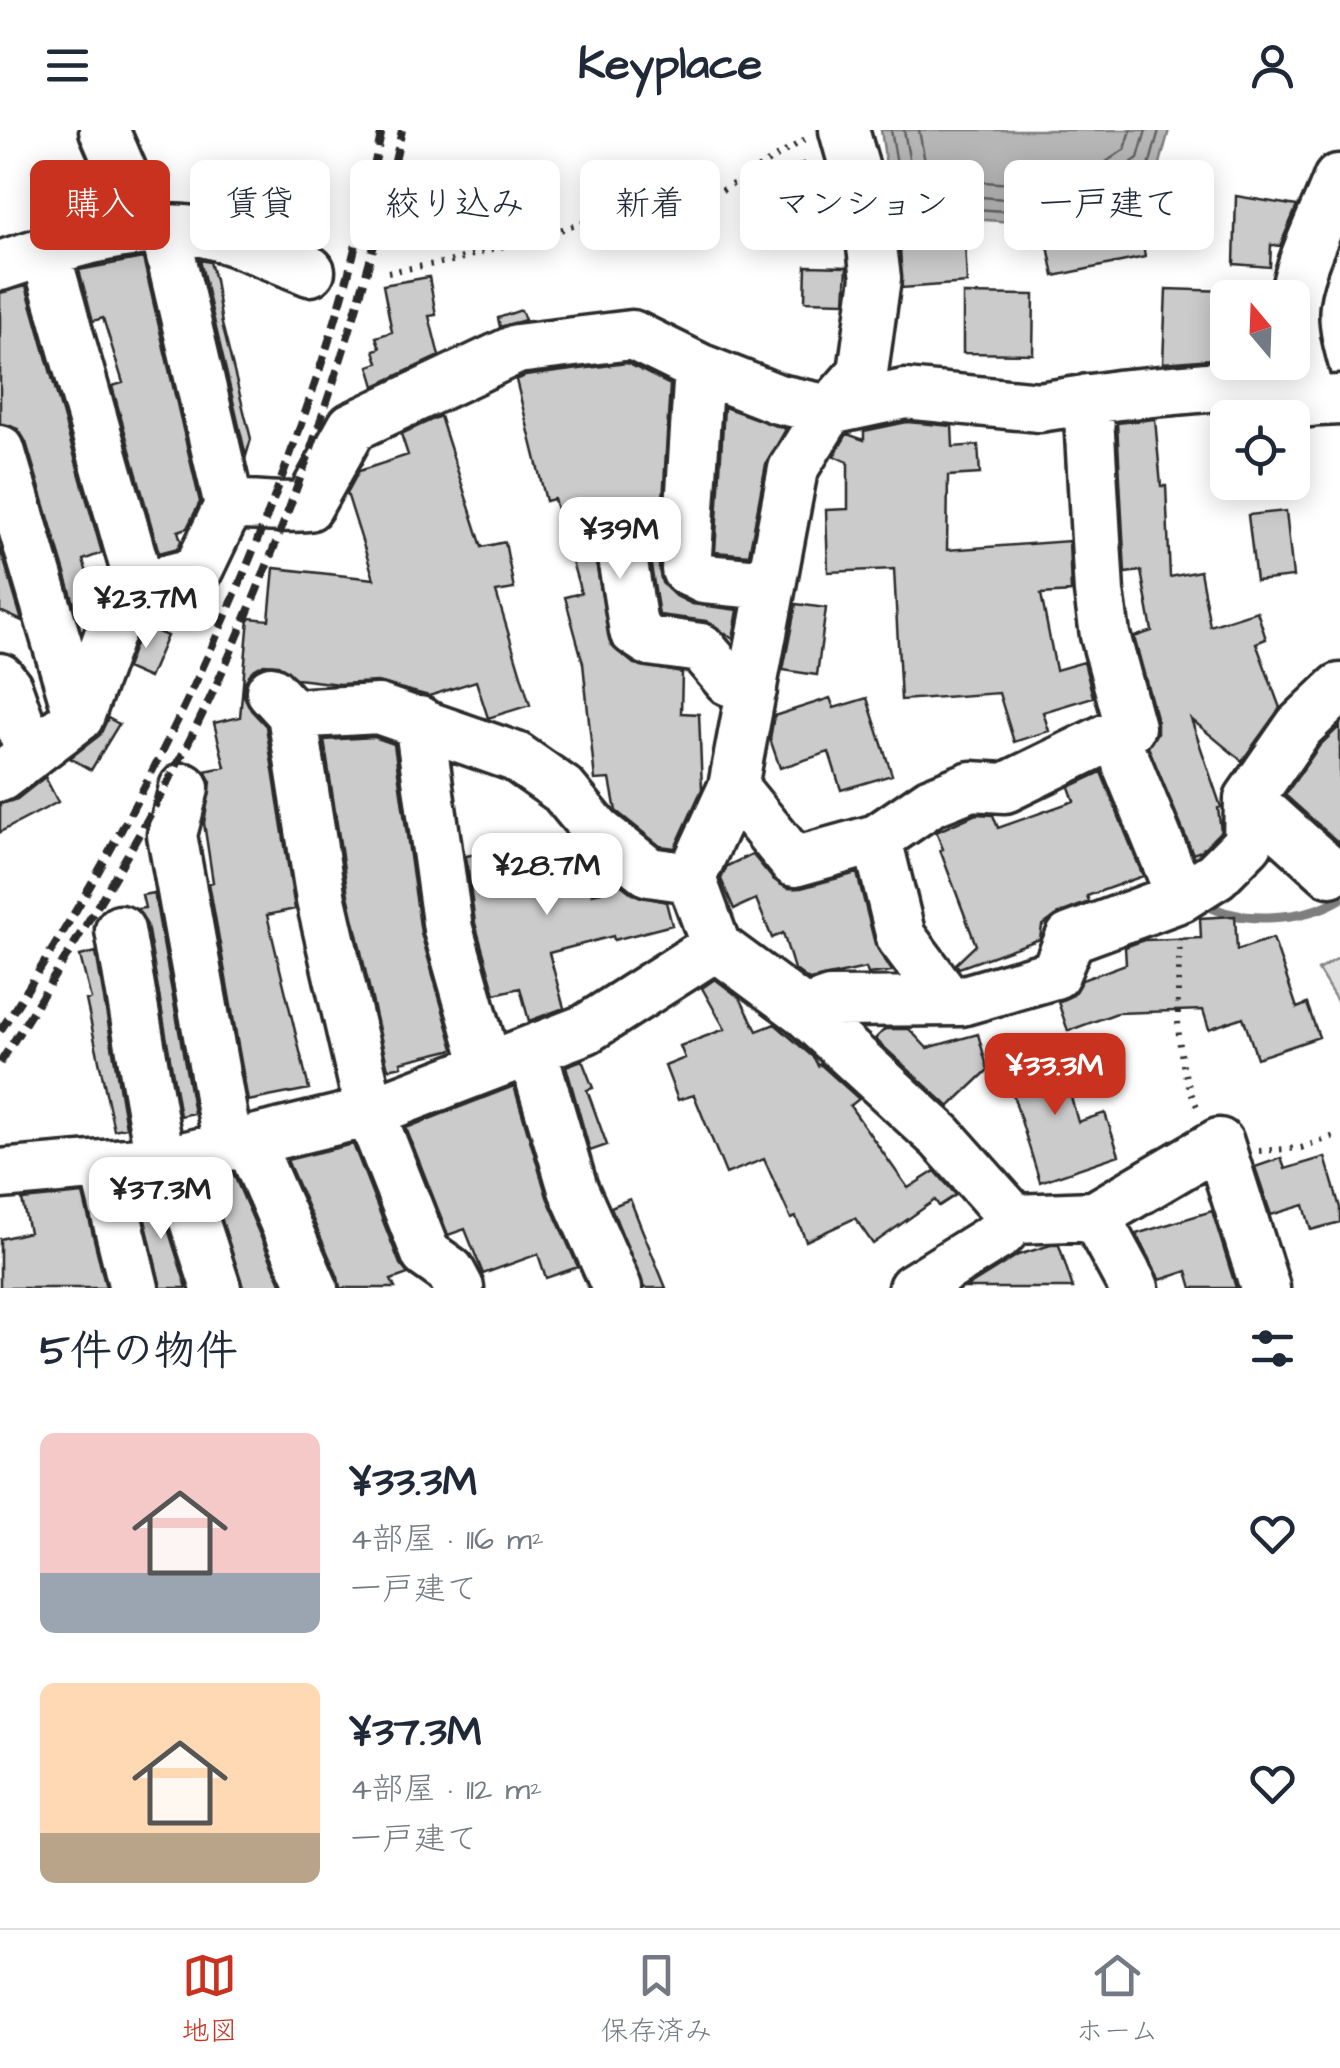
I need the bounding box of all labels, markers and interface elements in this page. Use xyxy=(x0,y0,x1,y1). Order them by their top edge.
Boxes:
text: Keyplace xyxy=(578,34,762,96)
icon: menu xyxy=(40,38,95,93)
icon: person xyxy=(1245,38,1300,93)
chip: 購入 xyxy=(30,160,170,250)
chip: 賃貸 xyxy=(190,160,330,250)
chip: 絞り込み xyxy=(350,160,560,250)
chip: 新着 xyxy=(580,160,720,250)
chip: マンション xyxy=(740,160,984,250)
chip: 一戸建て xyxy=(1004,160,1214,250)
north arrow xyxy=(1210,280,1310,380)
map controls xyxy=(1210,280,1310,500)
button: locate xyxy=(1210,400,1310,500)
pin: ¥39M xyxy=(561,497,679,582)
text: ¥39M xyxy=(581,507,659,552)
pin: ¥23.7M xyxy=(65,566,227,651)
text: ¥23.7M xyxy=(95,576,197,621)
pin: ¥28.7M xyxy=(466,833,628,918)
text: ¥28.7M xyxy=(494,843,600,888)
pin: ¥33.3M xyxy=(974,1033,1136,1118)
text: ¥33.3M xyxy=(1007,1043,1103,1088)
pin: ¥37.3M xyxy=(80,1157,242,1242)
text: ¥37.3M xyxy=(111,1167,211,1212)
icon: filters xyxy=(1245,1321,1300,1376)
text: 5件の物件 xyxy=(40,1323,238,1381)
text: ¥33.3M xyxy=(350,1454,477,1512)
icon: home xyxy=(120,1473,240,1593)
icon: heart xyxy=(1245,1506,1300,1561)
text: 4部屋 · 116 m² xyxy=(350,1517,544,1562)
text: 一戸建て xyxy=(350,1567,478,1612)
text: ¥37.3M xyxy=(350,1704,482,1762)
icon: home xyxy=(120,1723,240,1843)
icon: heart xyxy=(1245,1756,1300,1811)
text: 4部屋 · 112 m² xyxy=(350,1767,542,1812)
text: 一戸建て xyxy=(350,1817,478,1862)
tab: 地図 xyxy=(182,1948,238,2051)
tab: 保存済み xyxy=(601,1948,713,2051)
tab: ホーム xyxy=(1076,1948,1158,2051)

